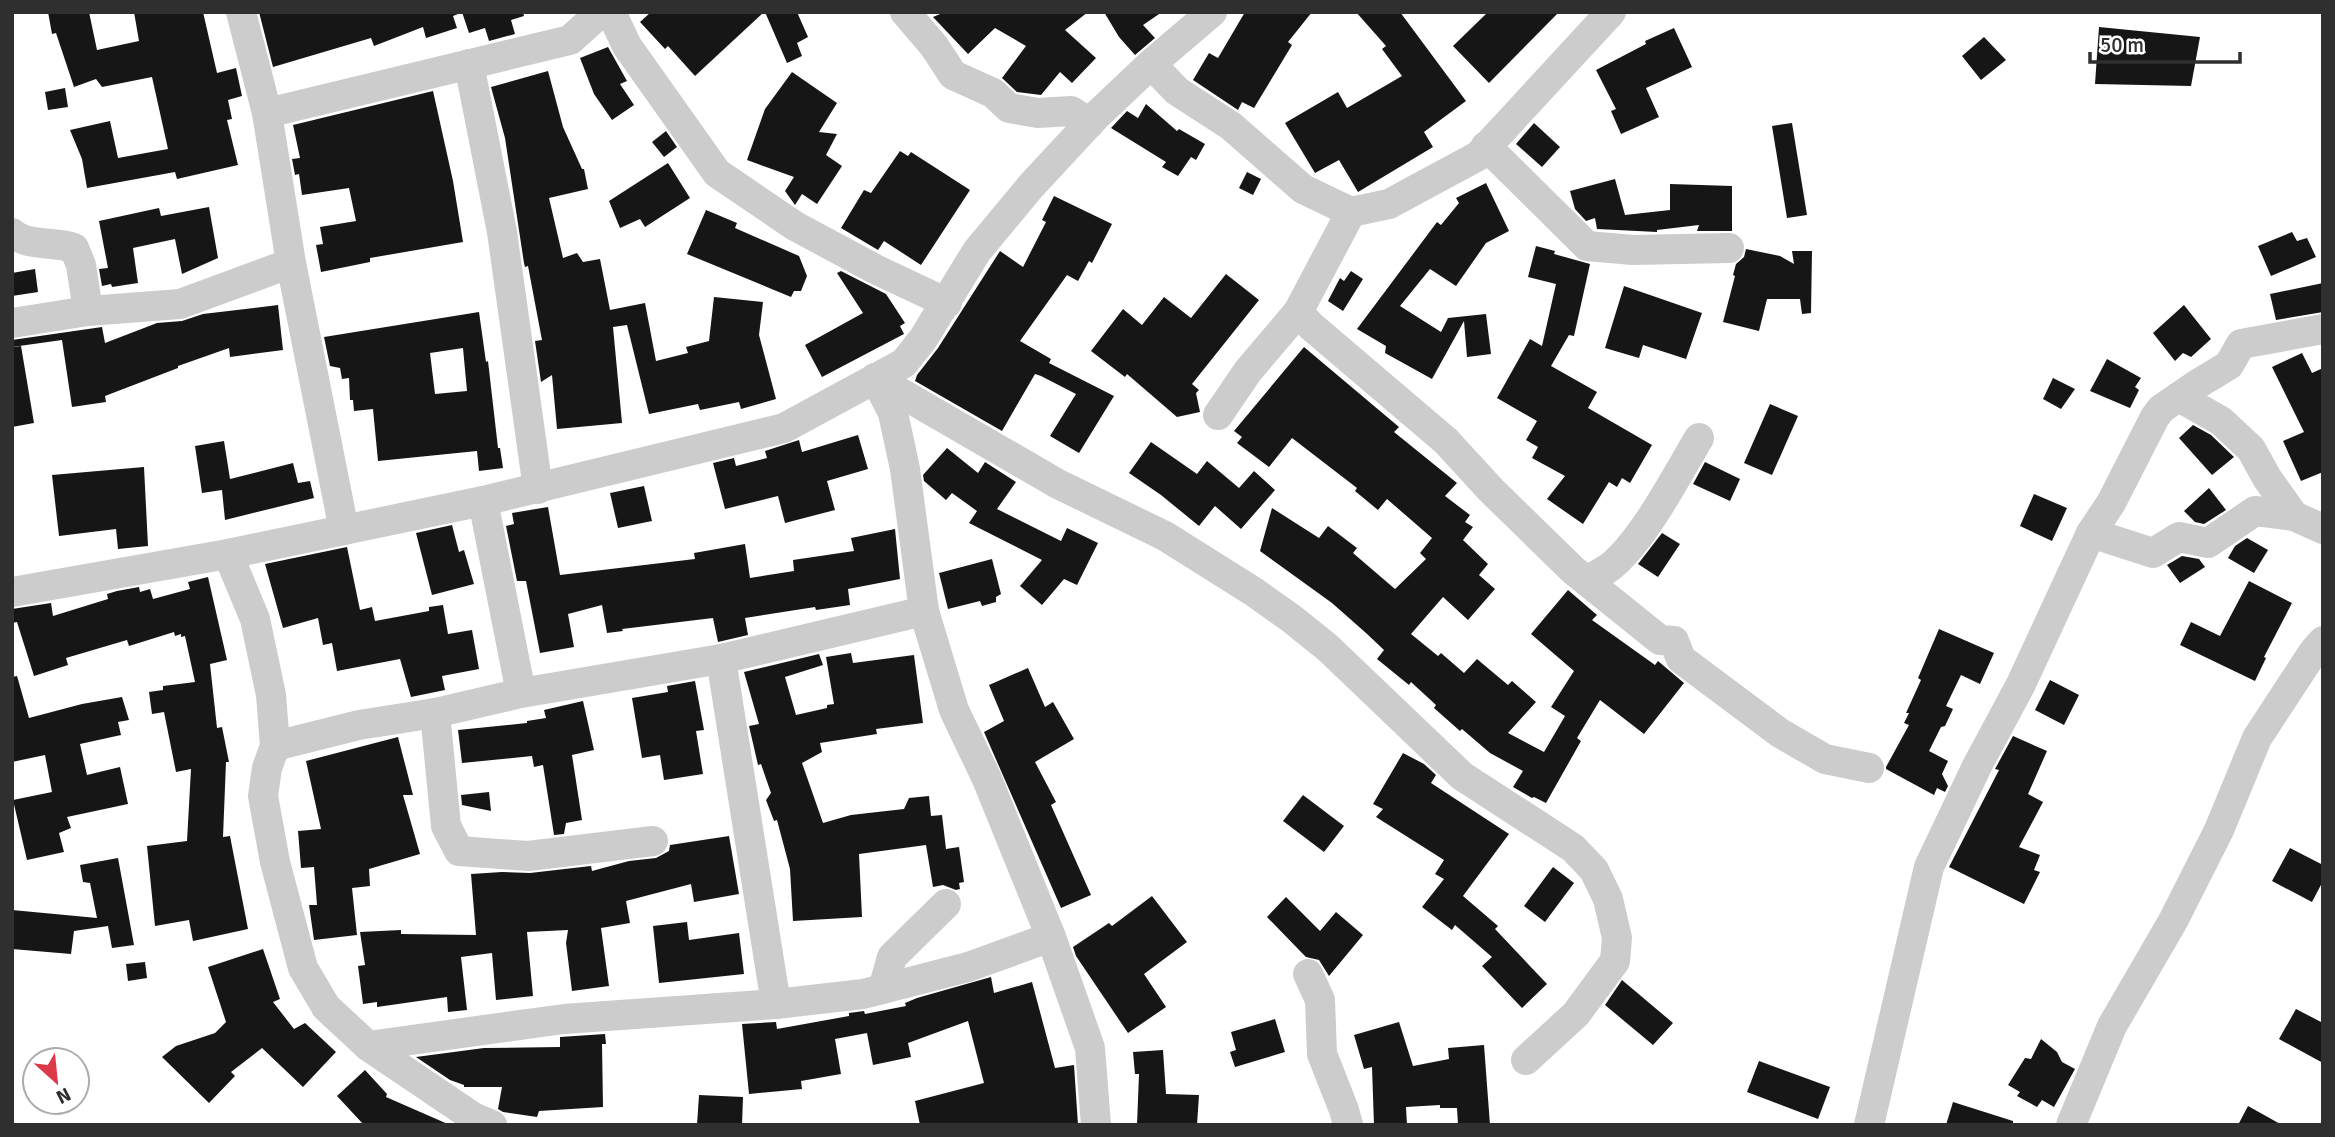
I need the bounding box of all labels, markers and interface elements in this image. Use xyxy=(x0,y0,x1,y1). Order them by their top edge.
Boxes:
scale bar xyxy=(2090,21,2240,65)
text: 50 m xyxy=(2100,32,2144,58)
north arrow xyxy=(21,1046,91,1116)
text: N xyxy=(52,1082,75,1109)

